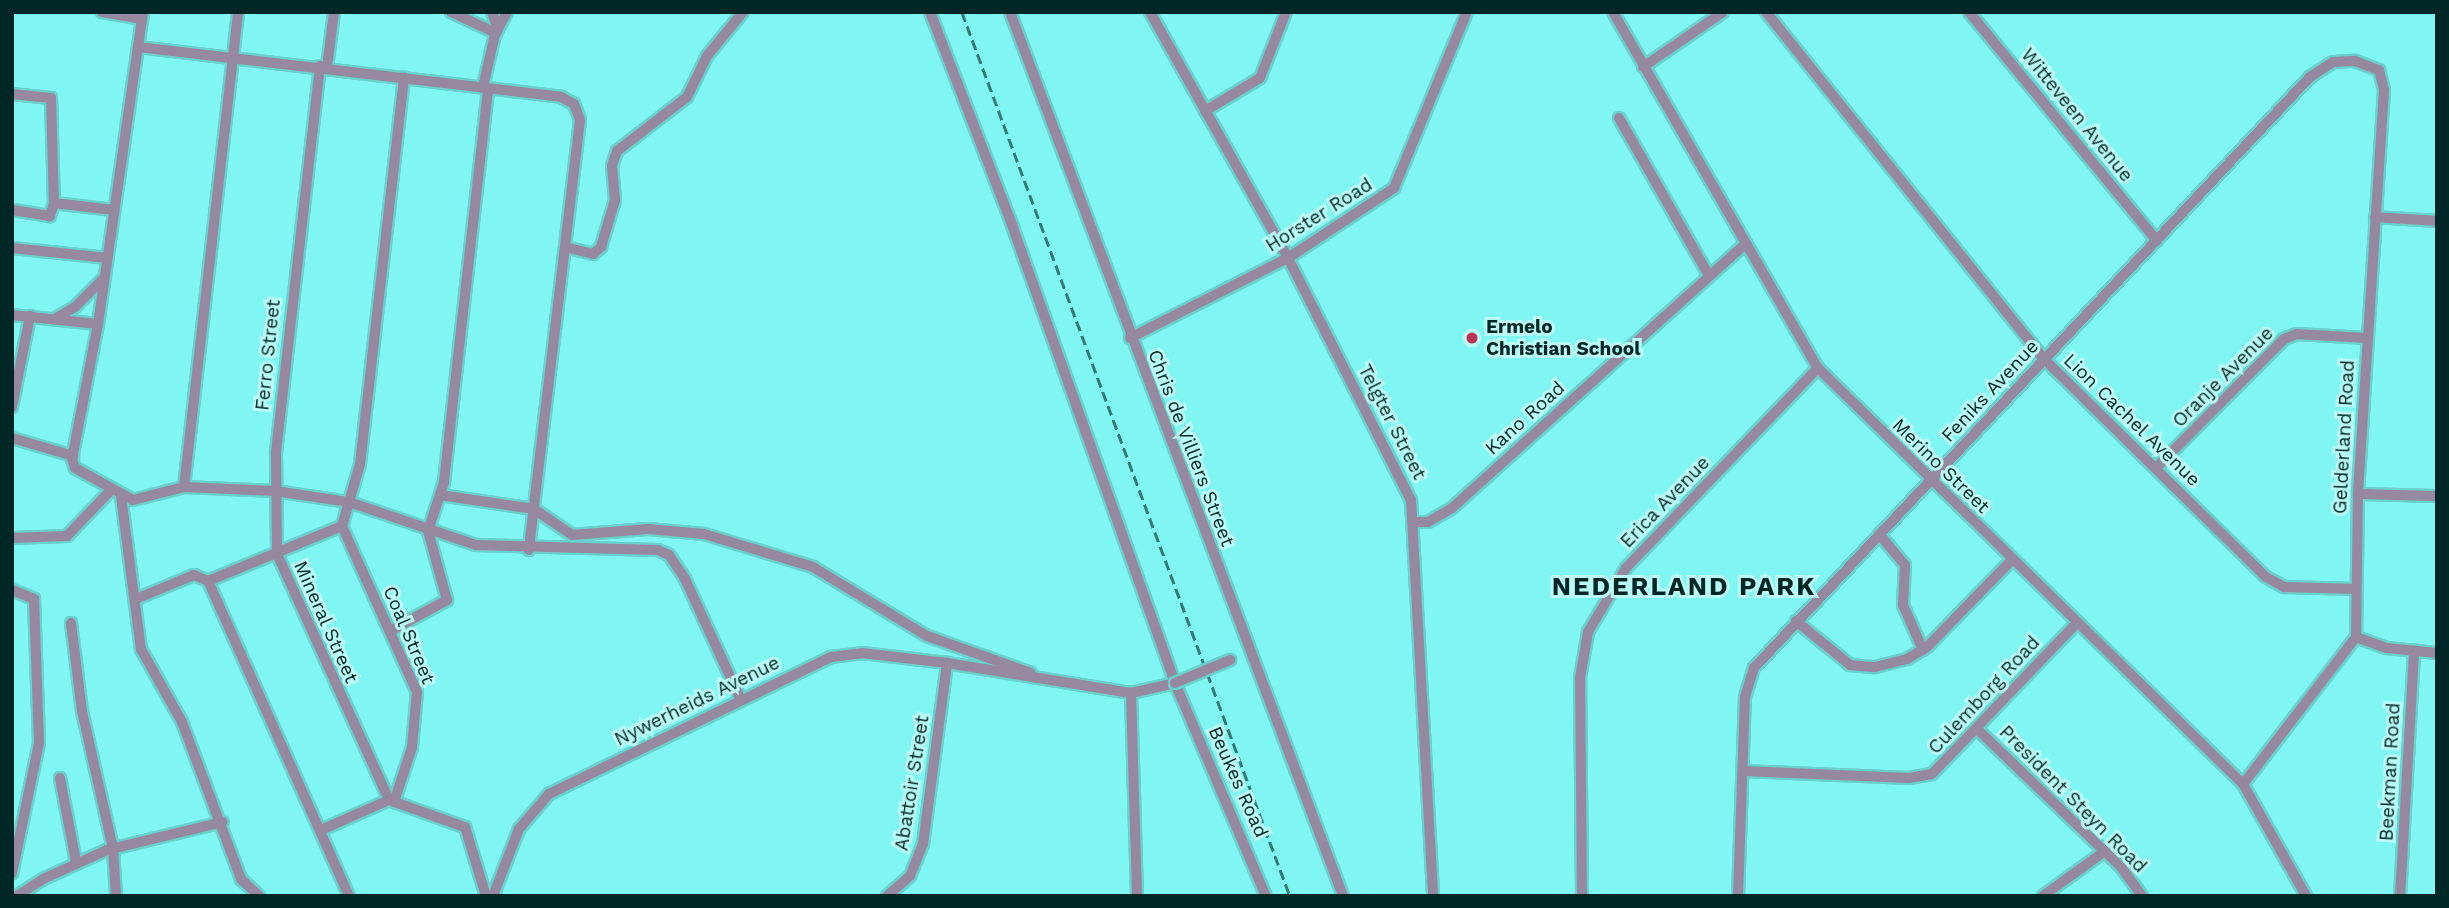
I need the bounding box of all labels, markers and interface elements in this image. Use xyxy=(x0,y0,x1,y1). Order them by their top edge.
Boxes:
street label: Witteveen Avenue xyxy=(2016,43,2138,187)
street label: Horster Road xyxy=(1261,173,1377,257)
street label: Ferro Street xyxy=(251,298,285,412)
place label: Ermelo Christian School xyxy=(1486,316,1640,360)
street label: Oranje Avenue xyxy=(2168,322,2278,432)
marker: Ermelo Christian School xyxy=(1464,330,1480,346)
street label: Feniks Avenue xyxy=(1936,335,2044,447)
street label: Chris de Villiers Street xyxy=(1143,346,1239,550)
street label: Lion Cachel Avenue xyxy=(2058,348,2206,492)
street label: Gelderland Road xyxy=(2329,359,2359,515)
street label: Telgter Street xyxy=(1353,360,1431,484)
street label: Kano Road xyxy=(1481,376,1569,460)
street label: Merino Street xyxy=(1888,414,1994,518)
street label: Erica Avenue xyxy=(1615,451,1715,553)
street label: Mineral Street xyxy=(289,557,363,687)
district label: NEDERLAND PARK xyxy=(1554,571,1814,603)
street label: Coal Street xyxy=(378,582,440,688)
street label: Culemborg Road xyxy=(1923,631,2045,759)
street label: Nywerheids Avenue xyxy=(610,651,784,751)
street label: Beekman Road xyxy=(2375,702,2405,842)
street label: Abattoir Street xyxy=(890,713,934,853)
street label: President Steyn Road xyxy=(1995,721,2151,877)
street label: Beukes Road xyxy=(1203,723,1273,841)

